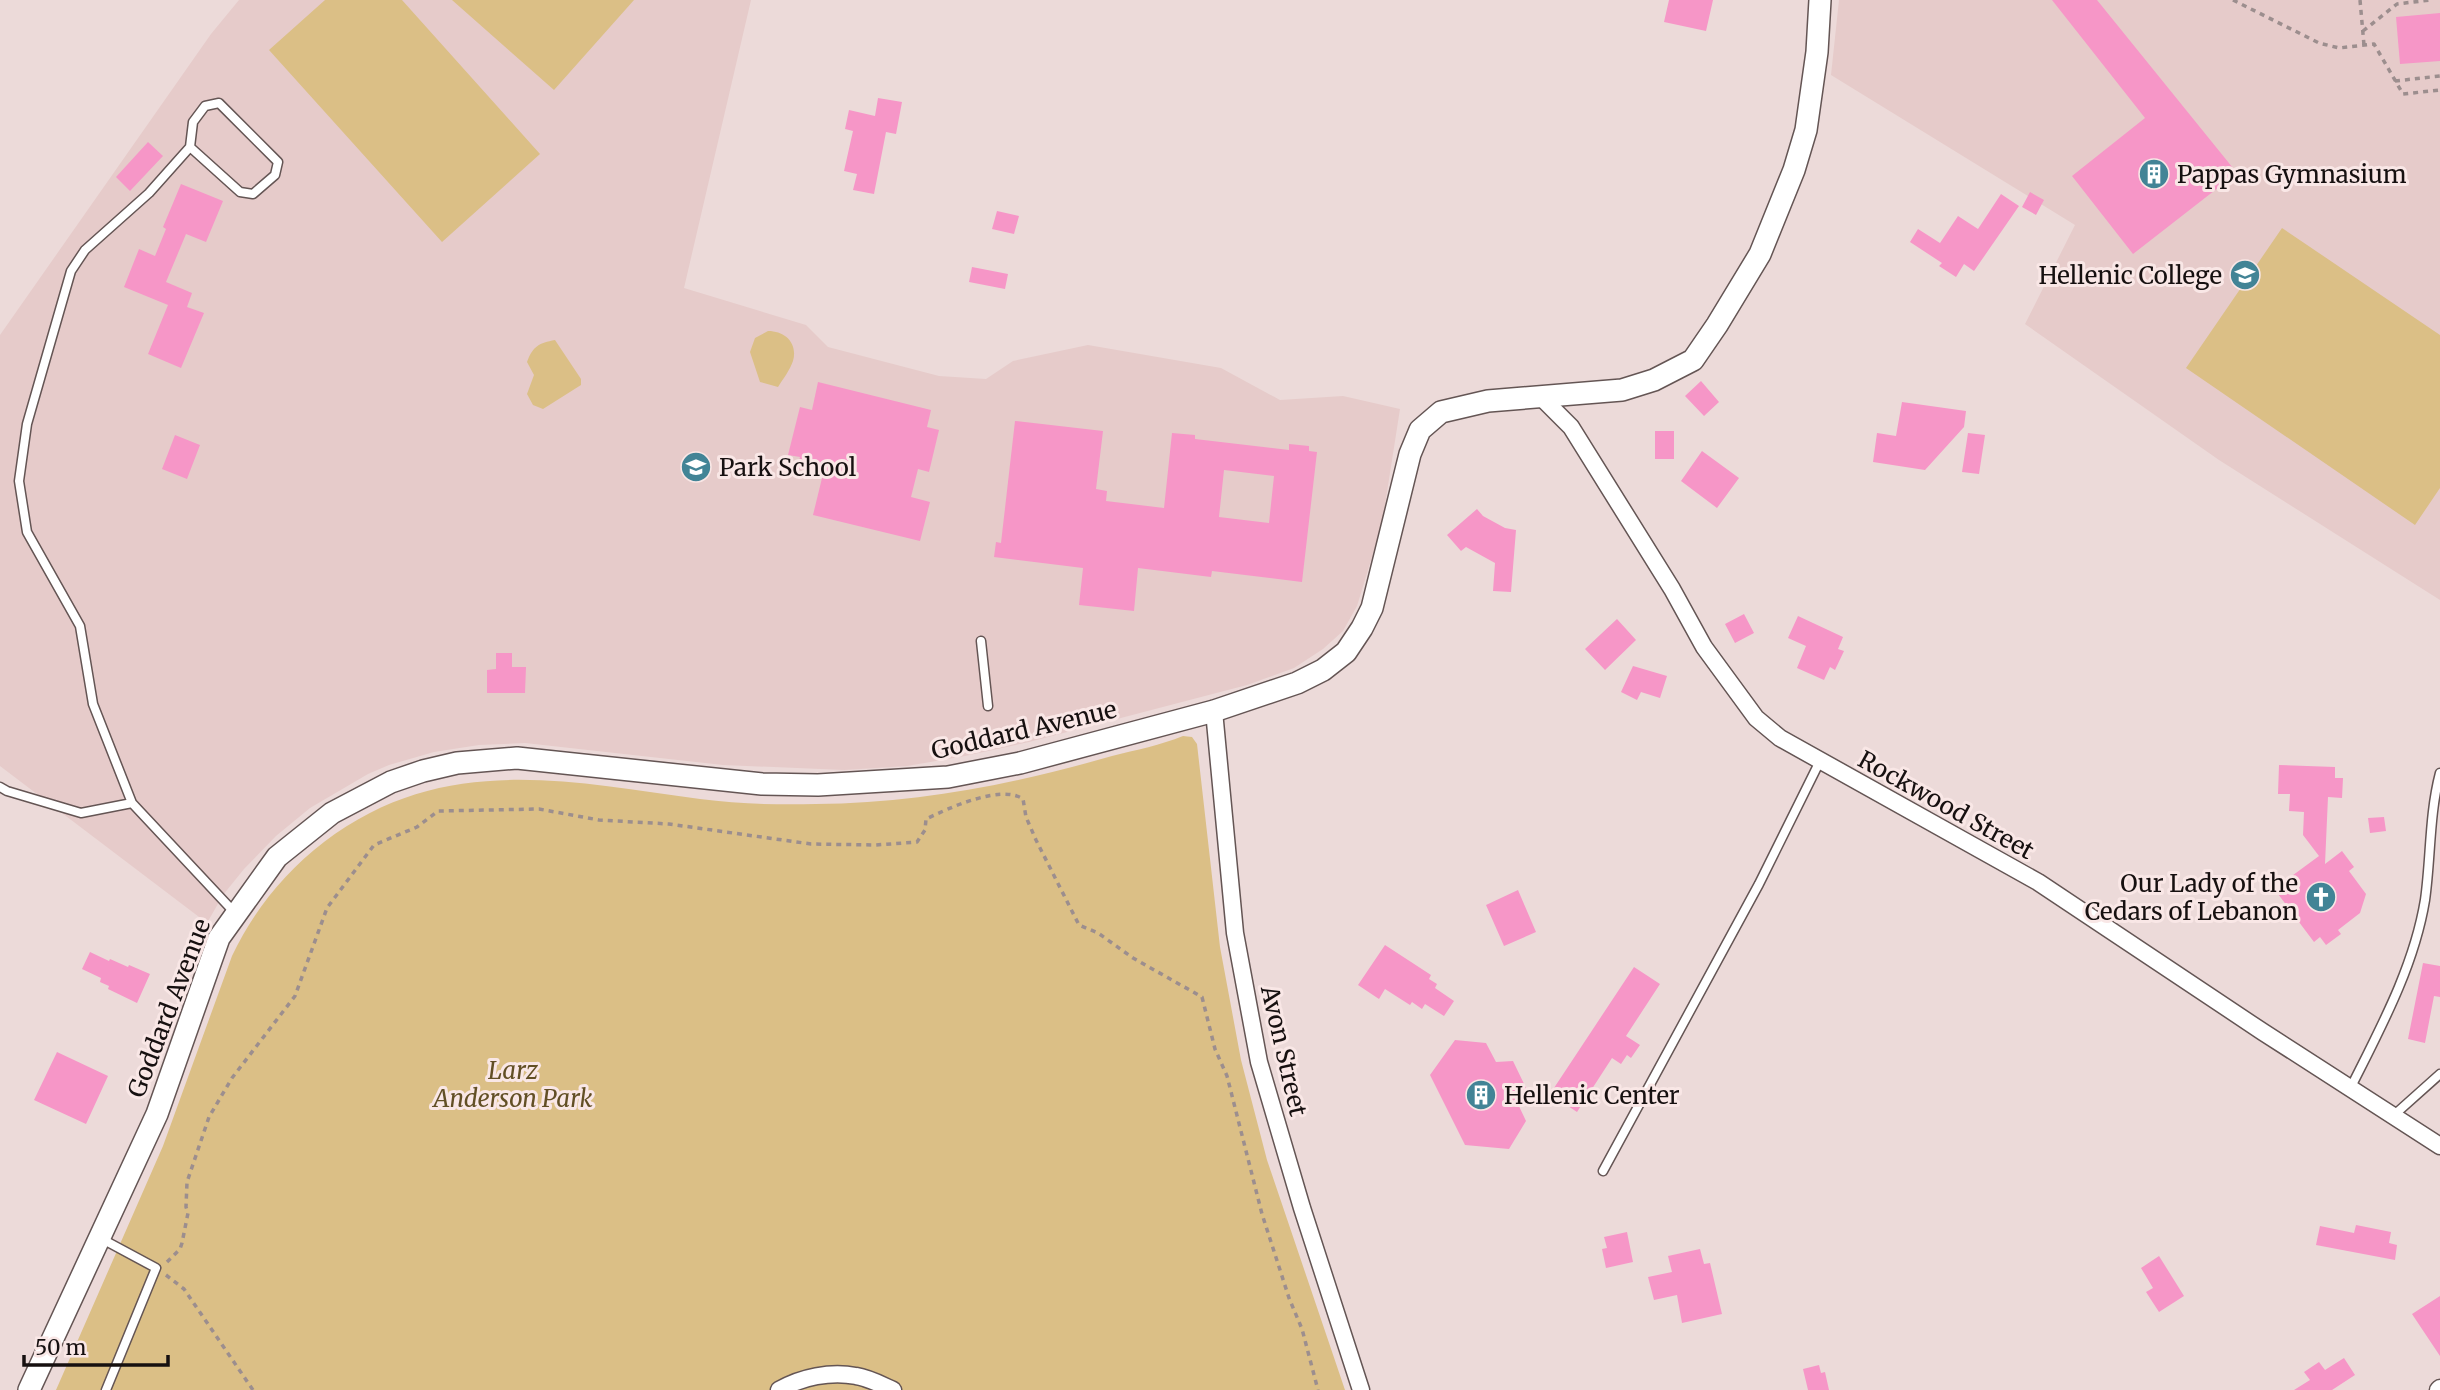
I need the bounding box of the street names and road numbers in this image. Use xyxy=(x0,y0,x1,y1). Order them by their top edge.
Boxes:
street label: Goddard Avenue xyxy=(928,694,1120,766)
street label: Rockwood Street xyxy=(1853,744,2040,866)
street label: Goddard Avenue xyxy=(121,914,217,1102)
street label: Avon Street xyxy=(1254,982,1314,1120)

